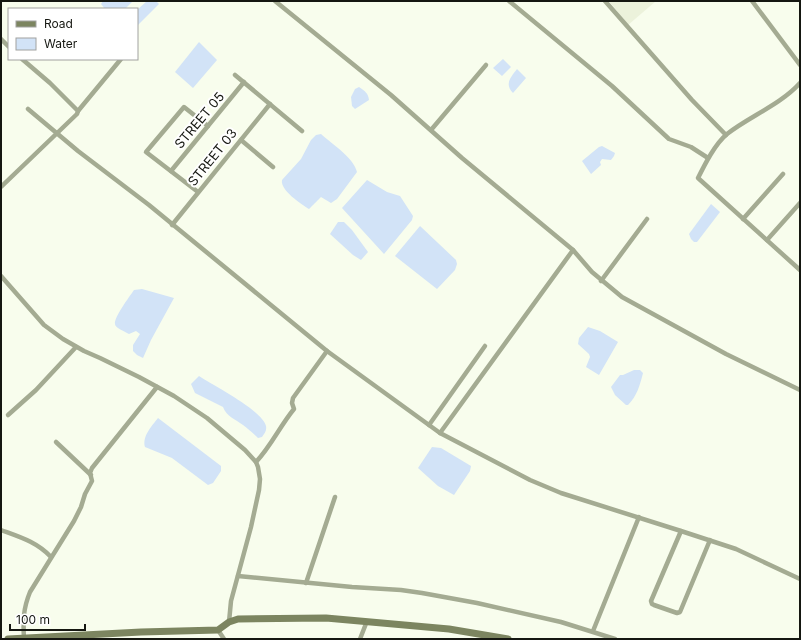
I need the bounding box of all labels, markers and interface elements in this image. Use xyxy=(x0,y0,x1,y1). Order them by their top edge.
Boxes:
legend xyxy=(8,8,138,60)
text: Road xyxy=(44,16,73,31)
text: Water xyxy=(44,36,78,51)
street label: STREET 05 xyxy=(171,88,227,152)
street label: STREET 03 xyxy=(184,125,240,189)
scale bar xyxy=(10,606,85,632)
text: 100 m xyxy=(16,612,50,627)

